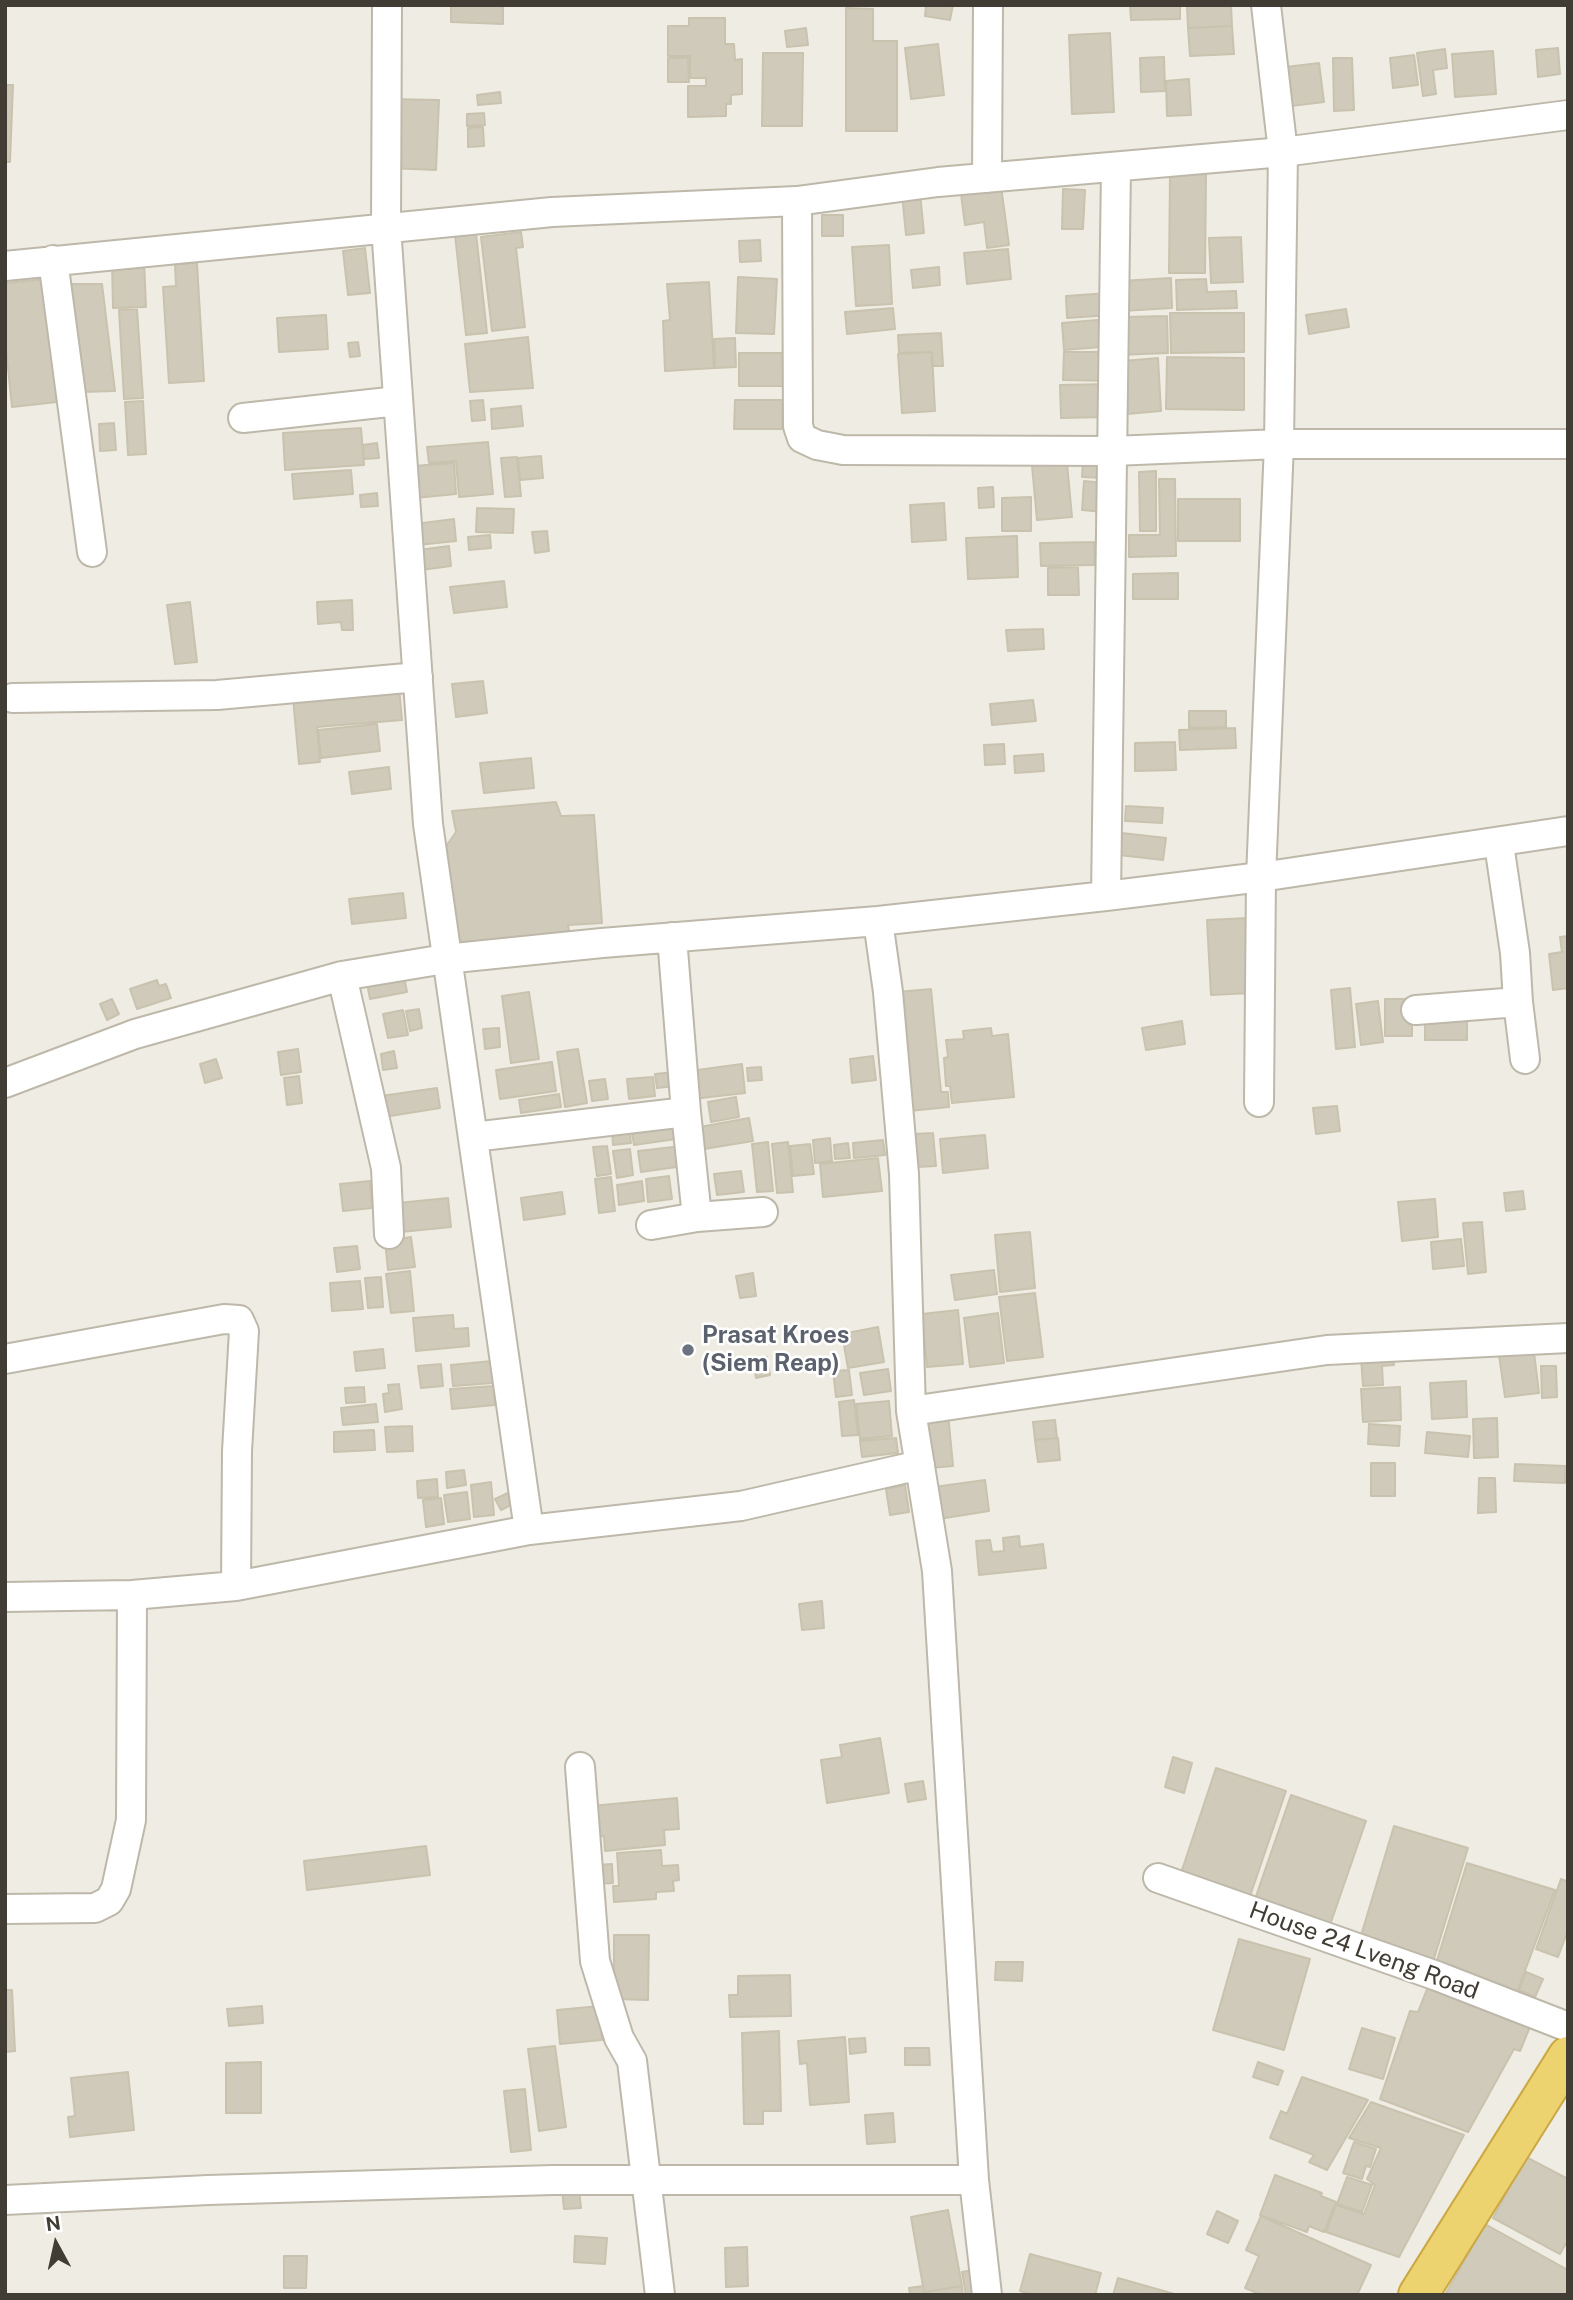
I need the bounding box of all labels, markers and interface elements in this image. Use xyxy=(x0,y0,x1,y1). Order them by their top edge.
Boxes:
place label: Prasat Kroes (Siem Reap) xyxy=(702,1322,849,1378)
marker: Prasat Kroes (Siem Reap) xyxy=(680,1342,696,1358)
street label: House 24 Lveng Road xyxy=(1245,1896,1483,2006)
north arrow xyxy=(21,2209,91,2279)
text: N xyxy=(44,2211,62,2235)

